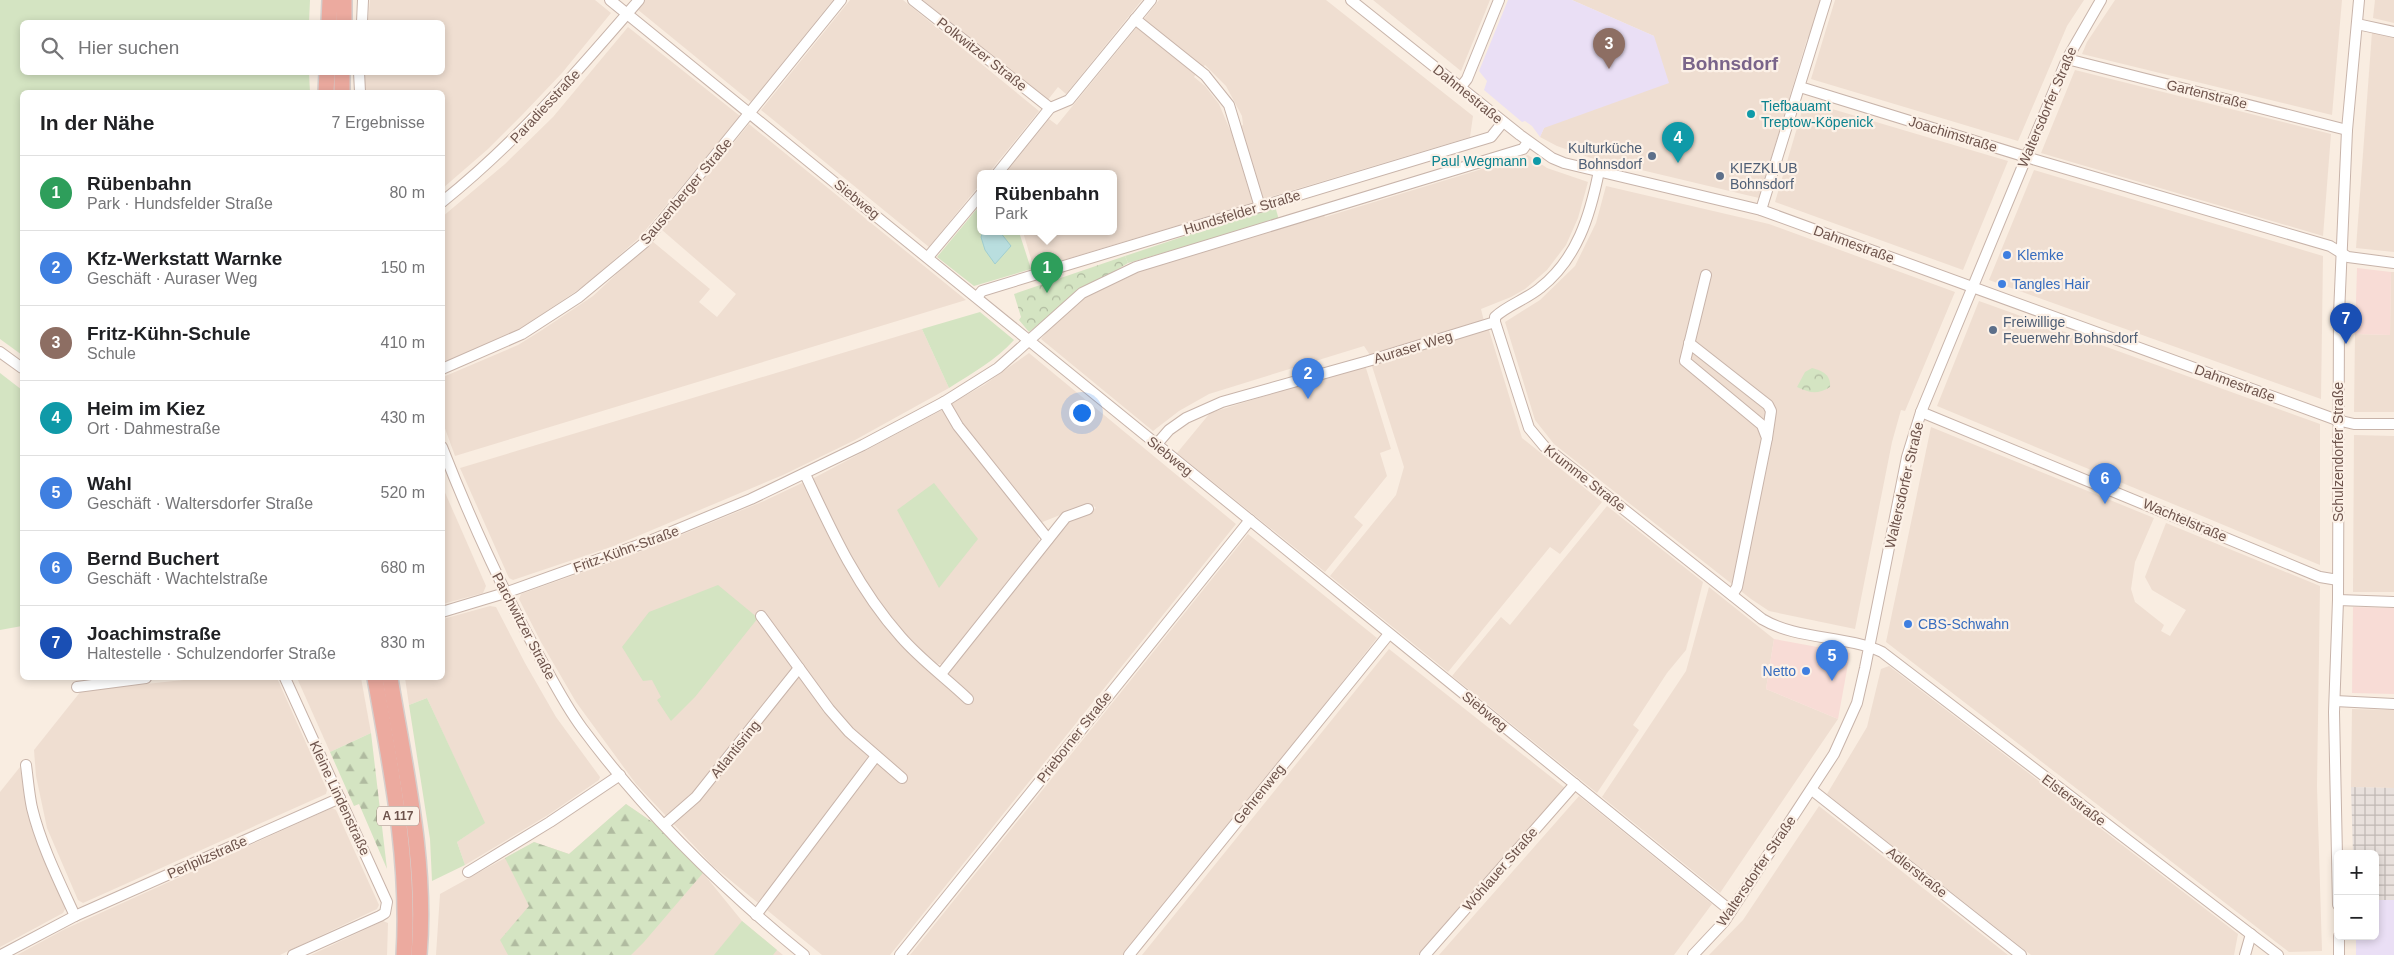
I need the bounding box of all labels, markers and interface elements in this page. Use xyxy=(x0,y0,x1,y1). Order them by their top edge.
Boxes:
street label: Polkwitzer Straße xyxy=(934,14,1030,94)
search box xyxy=(20,20,445,75)
pin: 3 xyxy=(1593,28,1625,69)
icon: search xyxy=(38,34,66,62)
text: Hier suchen xyxy=(78,37,179,58)
street label: Waltersdorfer Straße xyxy=(2014,44,2080,170)
district label: Bohnsdorf xyxy=(1682,53,1779,74)
street label: Dahmestraße xyxy=(1430,61,1506,127)
street label: Paradiesstraße xyxy=(507,66,583,146)
street label: Gartenstraße xyxy=(2165,76,2249,112)
place label: Tiefbauamt Treptow-Köpenick xyxy=(1761,98,1874,130)
marker: Tiefbauamt Treptow-Köpenick xyxy=(1745,108,1757,120)
text: In der Nähe xyxy=(40,111,154,134)
street label: Joachimstraße xyxy=(1907,113,1999,155)
text: 7 Ergebnisse xyxy=(332,114,425,131)
pin: 4 xyxy=(1662,122,1694,163)
street label: Sausenberger Straße xyxy=(637,134,735,247)
place label: Kulturküche Bohnsdorf xyxy=(1568,140,1642,172)
marker: Kulturküche Bohnsdorf xyxy=(1646,150,1658,162)
place label: Paul Wegmann xyxy=(1432,153,1527,169)
marker: Paul Wegmann xyxy=(1531,155,1543,167)
place label: KIEZKLUB Bohnsdorf xyxy=(1730,160,1798,192)
popup xyxy=(977,170,1117,235)
marker: KIEZKLUB Bohnsdorf xyxy=(1714,170,1726,182)
text: Rübenbahn xyxy=(87,173,192,194)
street label: Siebweg xyxy=(831,176,883,222)
text: Rübenbahn xyxy=(995,183,1099,204)
text: 1 xyxy=(52,184,60,201)
text: 80 m xyxy=(389,184,425,201)
street label: Hundsfelder Straße xyxy=(1182,187,1303,237)
text: Park · Hundsfelder Straße xyxy=(87,195,273,212)
text: Park xyxy=(995,205,1028,222)
street label: Dahmestraße xyxy=(1811,222,1897,266)
place label: Klemke xyxy=(2017,247,2064,263)
text: Kfz-Werkstatt Warnke xyxy=(87,248,282,269)
marker: Klemke xyxy=(2001,249,2013,261)
pin: 1 xyxy=(1031,252,1063,293)
text: 2 xyxy=(52,259,60,276)
text: 150 m xyxy=(381,259,425,276)
text: Geschäft · Auraser Weg xyxy=(87,270,257,287)
place label: Tangles Hair xyxy=(2012,276,2090,292)
marker: Tangles Hair xyxy=(1996,278,2008,290)
pin: 7 xyxy=(2330,303,2362,344)
place label: Freiwillige Feuerwehr Bohnsdorf xyxy=(2003,314,2138,346)
text: Fritz-Kühn-Schule xyxy=(87,323,251,344)
marker: Freiwillige Feuerwehr Bohnsdorf xyxy=(1987,324,1999,336)
street label: Auraser Weg xyxy=(1372,327,1454,367)
text: 3 xyxy=(52,334,60,351)
text: 410 m xyxy=(381,334,425,351)
text: Schule xyxy=(87,345,136,362)
pin: 2 xyxy=(1292,358,1324,399)
street label: Dahmestraße xyxy=(2192,361,2278,405)
street label: Schulzendorfer Straße xyxy=(2330,382,2346,522)
text: Heim im Kiez xyxy=(87,398,205,419)
your location xyxy=(1069,400,1095,426)
text: 4 xyxy=(52,409,60,426)
text: 430 m xyxy=(381,409,425,426)
text: Ort · Dahmestraße xyxy=(87,420,220,437)
street label: Waltersdorfer Straße xyxy=(1882,420,1926,550)
street label: Siebweg xyxy=(1144,433,1196,479)
street label: Krumme Straße xyxy=(1541,441,1629,515)
pin: 6 xyxy=(2089,463,2121,504)
text: Wahl xyxy=(87,473,132,494)
text: 5 xyxy=(52,484,60,501)
text: 520 m xyxy=(381,484,425,501)
text: Geschäft · Waltersdorfer Straße xyxy=(87,495,313,512)
street label: Wachtelstraße xyxy=(2141,495,2230,545)
street label: Fritz-Kühn-Straße xyxy=(571,522,681,576)
text: Bernd Buchert xyxy=(87,548,219,569)
text: 6 xyxy=(52,559,60,576)
text: 680 m xyxy=(381,559,425,576)
text: Geschäft · Wachtelstraße xyxy=(87,570,268,587)
street label: Parchwitzer Straße xyxy=(489,570,559,682)
place label: CBS-Schwahn xyxy=(1918,616,2009,632)
marker: CBS-Schwahn xyxy=(1902,618,1914,630)
text: Joachimstraße xyxy=(87,623,221,644)
text: 7 xyxy=(52,634,60,651)
text: 830 m xyxy=(381,634,425,651)
pin: 5 xyxy=(1816,640,1848,681)
text: Haltestelle · Schulzendorfer Straße xyxy=(87,645,336,662)
place label: Netto xyxy=(1763,663,1796,679)
marker: Netto xyxy=(1800,665,1812,677)
street label: Prieborner Straße xyxy=(1033,688,1115,786)
street label: Siebweg xyxy=(1459,688,1511,734)
street label: Atlantisring xyxy=(707,717,763,781)
street label: Kleine Lindenstraße xyxy=(306,738,374,858)
street label: Gehrenweg xyxy=(1230,761,1288,827)
street label: Elsterstraße xyxy=(2039,771,2109,829)
road number: A 117 xyxy=(377,806,419,826)
street label: Waltersdorfer Straße xyxy=(1713,813,1799,929)
street label: Wohlauer Straße xyxy=(1459,824,1541,914)
street label: Perlpilzstraße xyxy=(165,832,250,882)
street label: Adlerstraße xyxy=(1884,843,1951,901)
map controls xyxy=(2334,850,2379,940)
button: + xyxy=(2334,850,2379,895)
button: − xyxy=(2334,895,2379,940)

